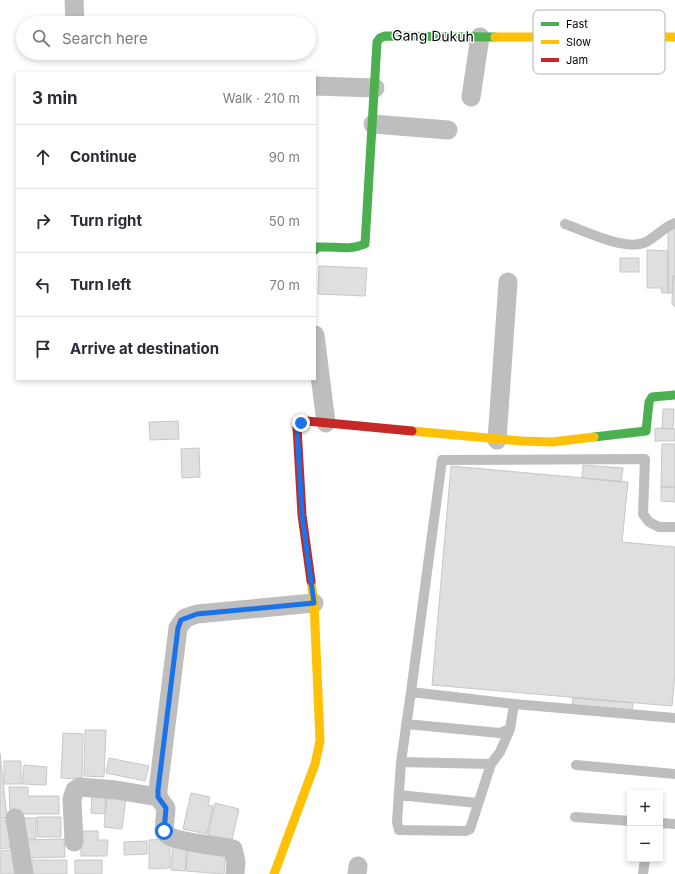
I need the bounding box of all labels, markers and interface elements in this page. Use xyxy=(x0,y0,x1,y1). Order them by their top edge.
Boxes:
legend xyxy=(533,10,665,74)
search box xyxy=(16,16,316,60)
text: Fast xyxy=(566,17,588,31)
street label: Gang Dukuh xyxy=(392,26,474,45)
icon: search xyxy=(30,27,52,49)
text: Search here xyxy=(62,29,148,48)
text: Slow xyxy=(566,35,591,49)
text: Jam xyxy=(566,53,588,67)
text: 3 min xyxy=(32,88,78,108)
text: Walk · 210 m xyxy=(223,90,300,106)
icon: ahead xyxy=(32,146,54,168)
text: Continue xyxy=(70,147,137,166)
text: 90 m xyxy=(269,149,300,165)
icon: right xyxy=(32,210,54,232)
text: Turn right xyxy=(70,211,142,230)
text: 50 m xyxy=(269,213,300,229)
icon: left xyxy=(32,274,54,296)
text: Turn left xyxy=(70,275,131,294)
text: 70 m xyxy=(270,277,300,293)
icon: arrive xyxy=(32,338,54,360)
text: Arrive at destination xyxy=(70,339,219,358)
route end xyxy=(292,414,310,432)
map controls xyxy=(627,790,663,862)
button: + xyxy=(627,790,663,826)
route start xyxy=(155,822,173,840)
button: − xyxy=(627,826,663,862)

